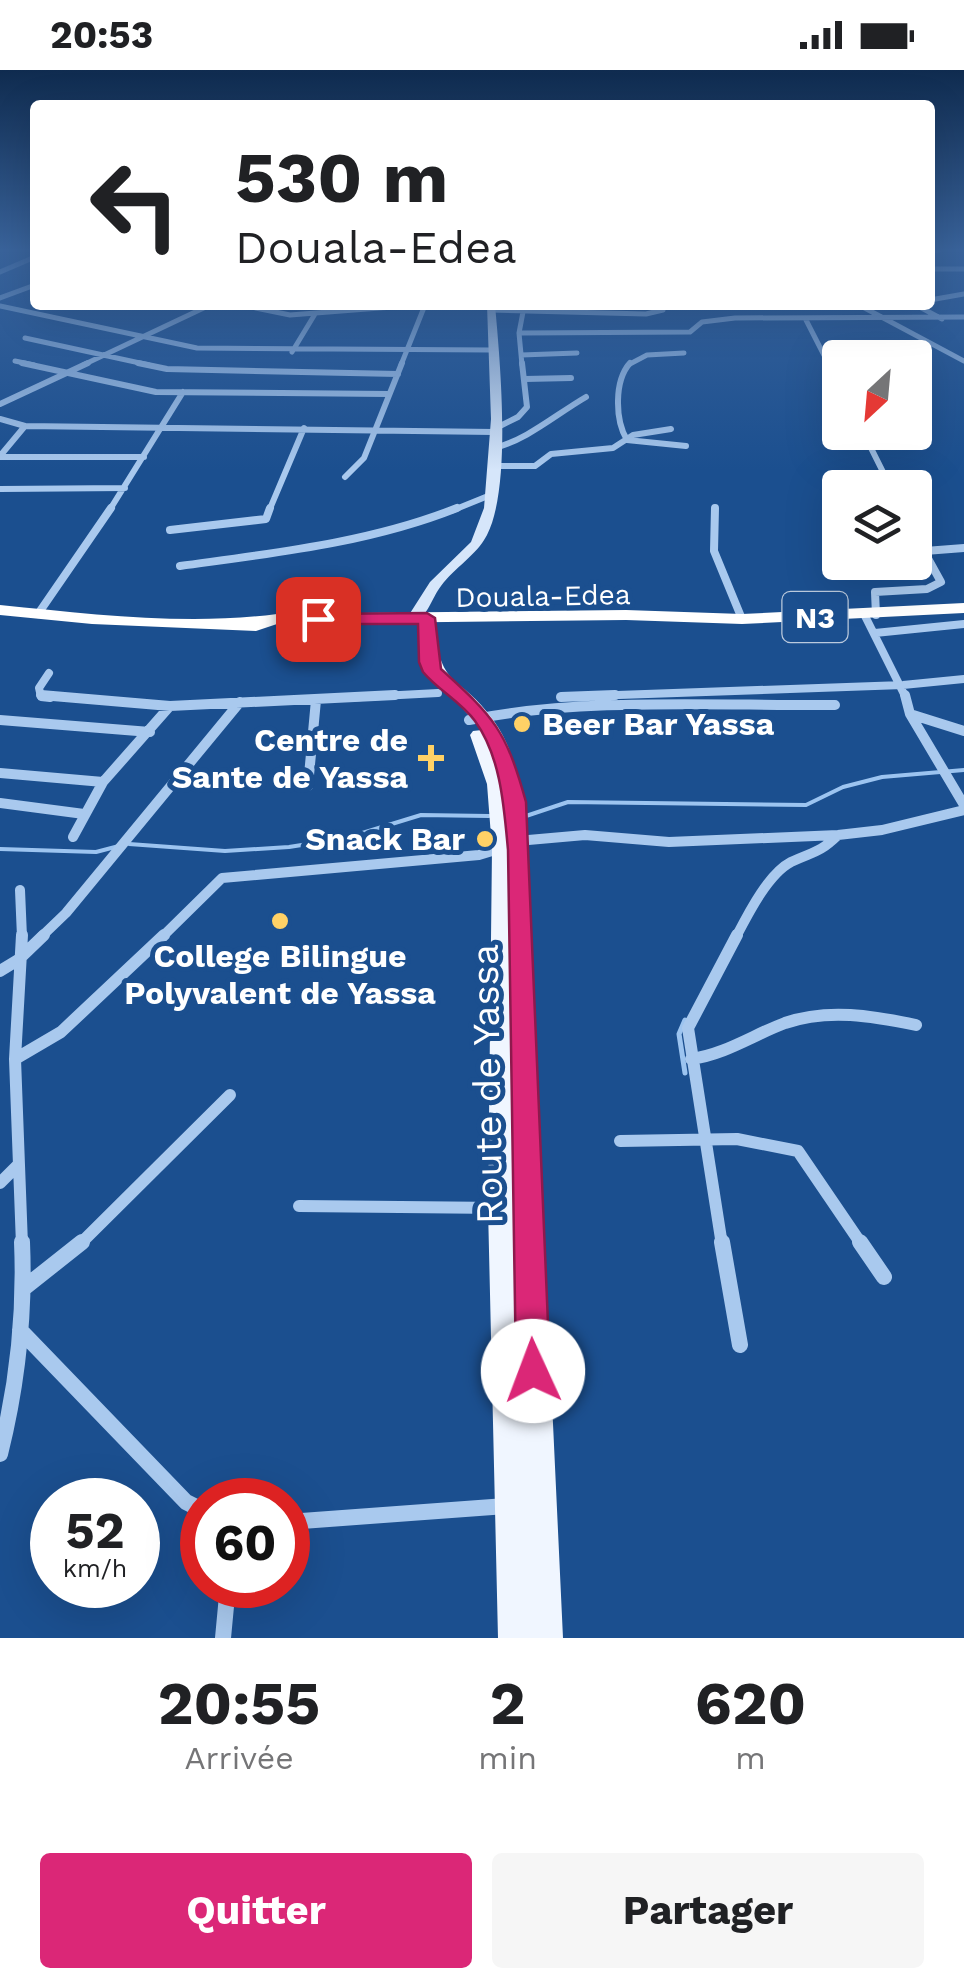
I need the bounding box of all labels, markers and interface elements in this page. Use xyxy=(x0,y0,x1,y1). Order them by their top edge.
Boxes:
text: 20:53 xyxy=(50,13,153,57)
text: 530 m xyxy=(235,137,448,219)
icon: left xyxy=(70,140,200,270)
text: Douala-Edea xyxy=(235,221,517,274)
north arrow xyxy=(822,340,932,450)
map controls xyxy=(822,340,932,580)
button: layers xyxy=(822,470,932,580)
pin xyxy=(276,577,361,662)
street label: Douala-Edea xyxy=(455,578,631,614)
icon: arrive xyxy=(291,592,346,647)
road number: N3 xyxy=(782,592,848,642)
place label: Beer Bar Yassa xyxy=(542,705,775,743)
marker: Beer Bar Yassa xyxy=(511,713,533,735)
place label: Centre de Sante de Yassa xyxy=(172,721,408,796)
marker: Centre de Sante de Yassa xyxy=(418,745,444,771)
place label: Snack Bar xyxy=(305,820,465,858)
marker: Snack Bar xyxy=(474,828,496,850)
marker: College Bilingue Polyvalent de Yassa xyxy=(269,910,291,932)
place label: College Bilingue Polyvalent de Yassa xyxy=(124,937,436,1012)
street label: Route de Yassa xyxy=(463,943,511,1225)
position arrow xyxy=(481,1319,585,1423)
speed limit sign: 60 xyxy=(180,1478,310,1608)
text: 52 xyxy=(66,1501,124,1560)
text: km/h xyxy=(63,1554,127,1583)
text: 20:55 xyxy=(158,1668,320,1739)
text: 2 xyxy=(490,1668,525,1739)
text: 620 xyxy=(695,1668,806,1739)
text: Arrivée xyxy=(184,1739,294,1777)
text: min xyxy=(478,1739,537,1777)
text: m xyxy=(735,1739,766,1777)
button: Quitter xyxy=(40,1853,472,1968)
button: Partager xyxy=(492,1853,924,1968)

